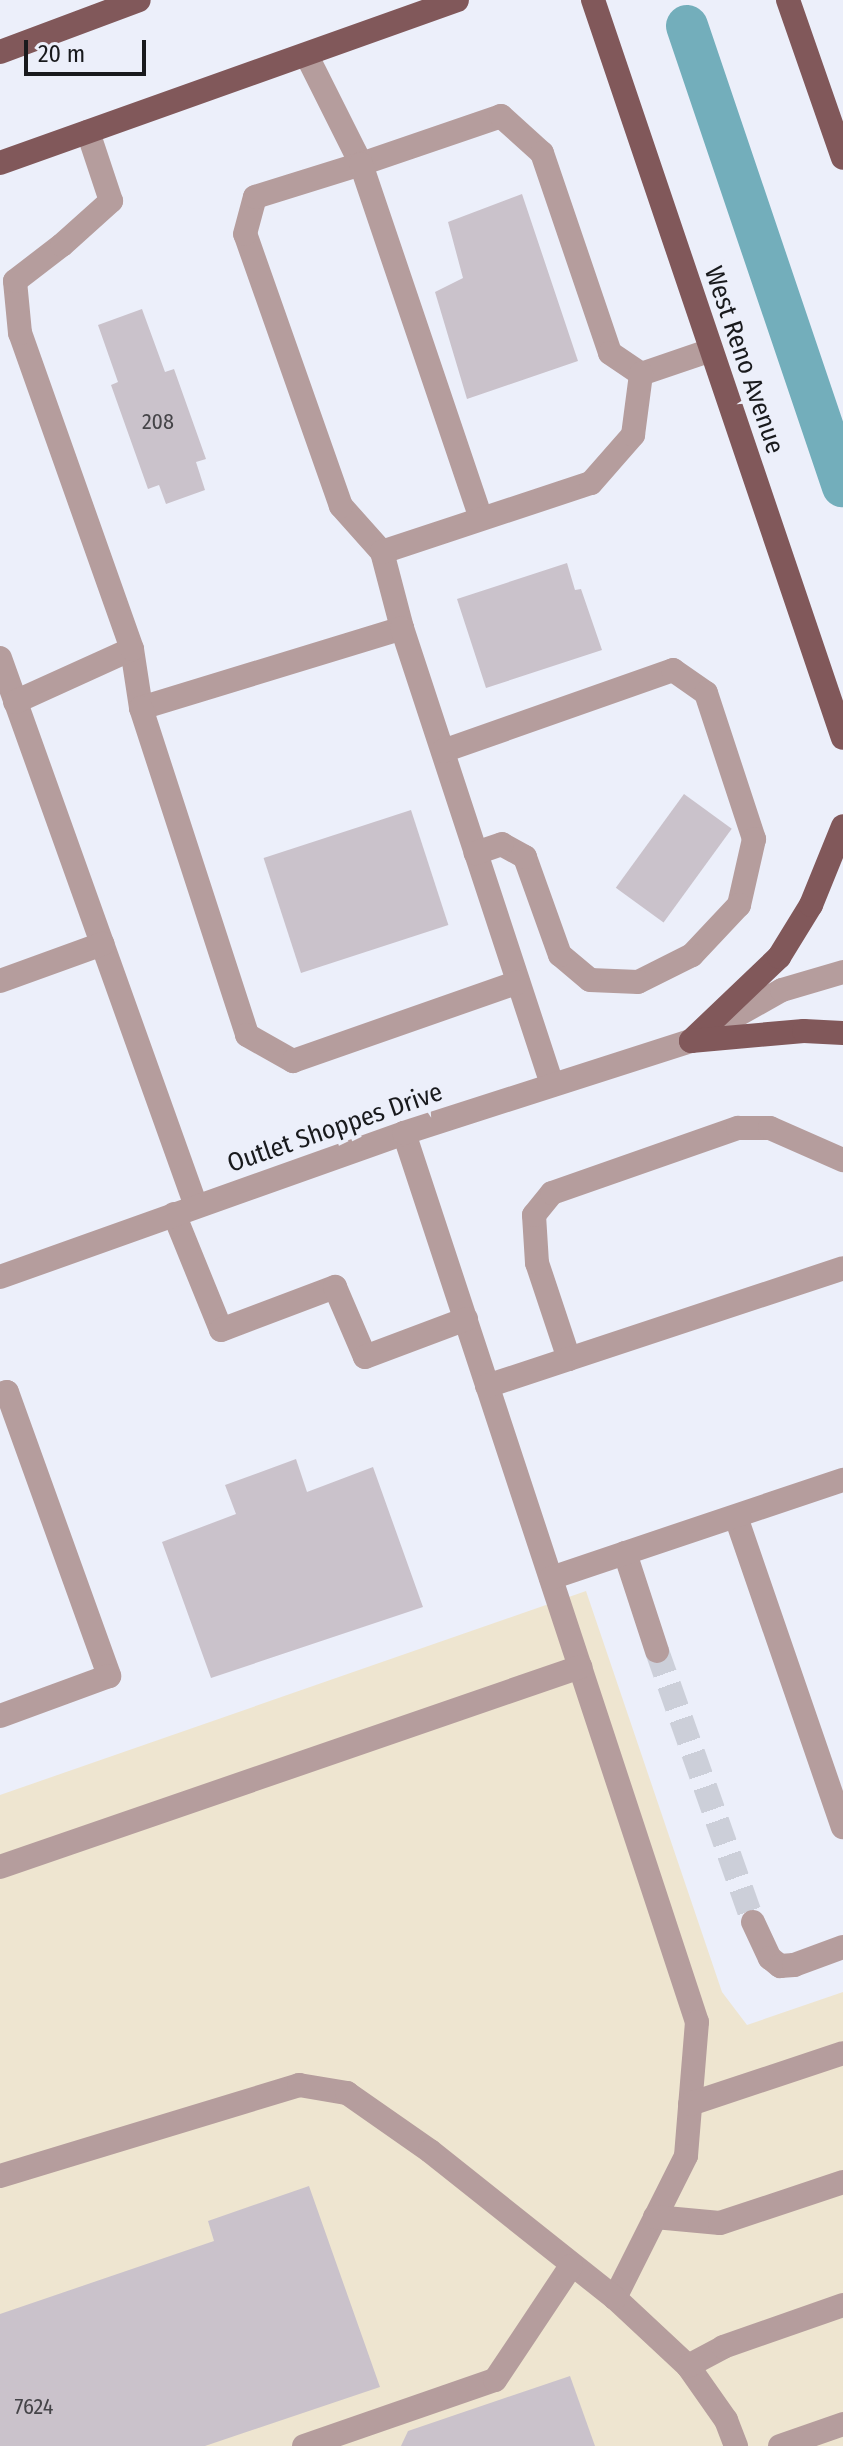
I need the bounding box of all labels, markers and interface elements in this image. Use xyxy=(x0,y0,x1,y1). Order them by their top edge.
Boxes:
scale bar xyxy=(28,24,150,74)
text: 20 m xyxy=(38,40,85,68)
street label: West Reno Avenue xyxy=(697,262,791,458)
house number: 208 xyxy=(142,409,174,435)
street label: Outlet Shoppes Drive xyxy=(223,1077,447,1179)
house number: 7624 xyxy=(14,2394,54,2420)

